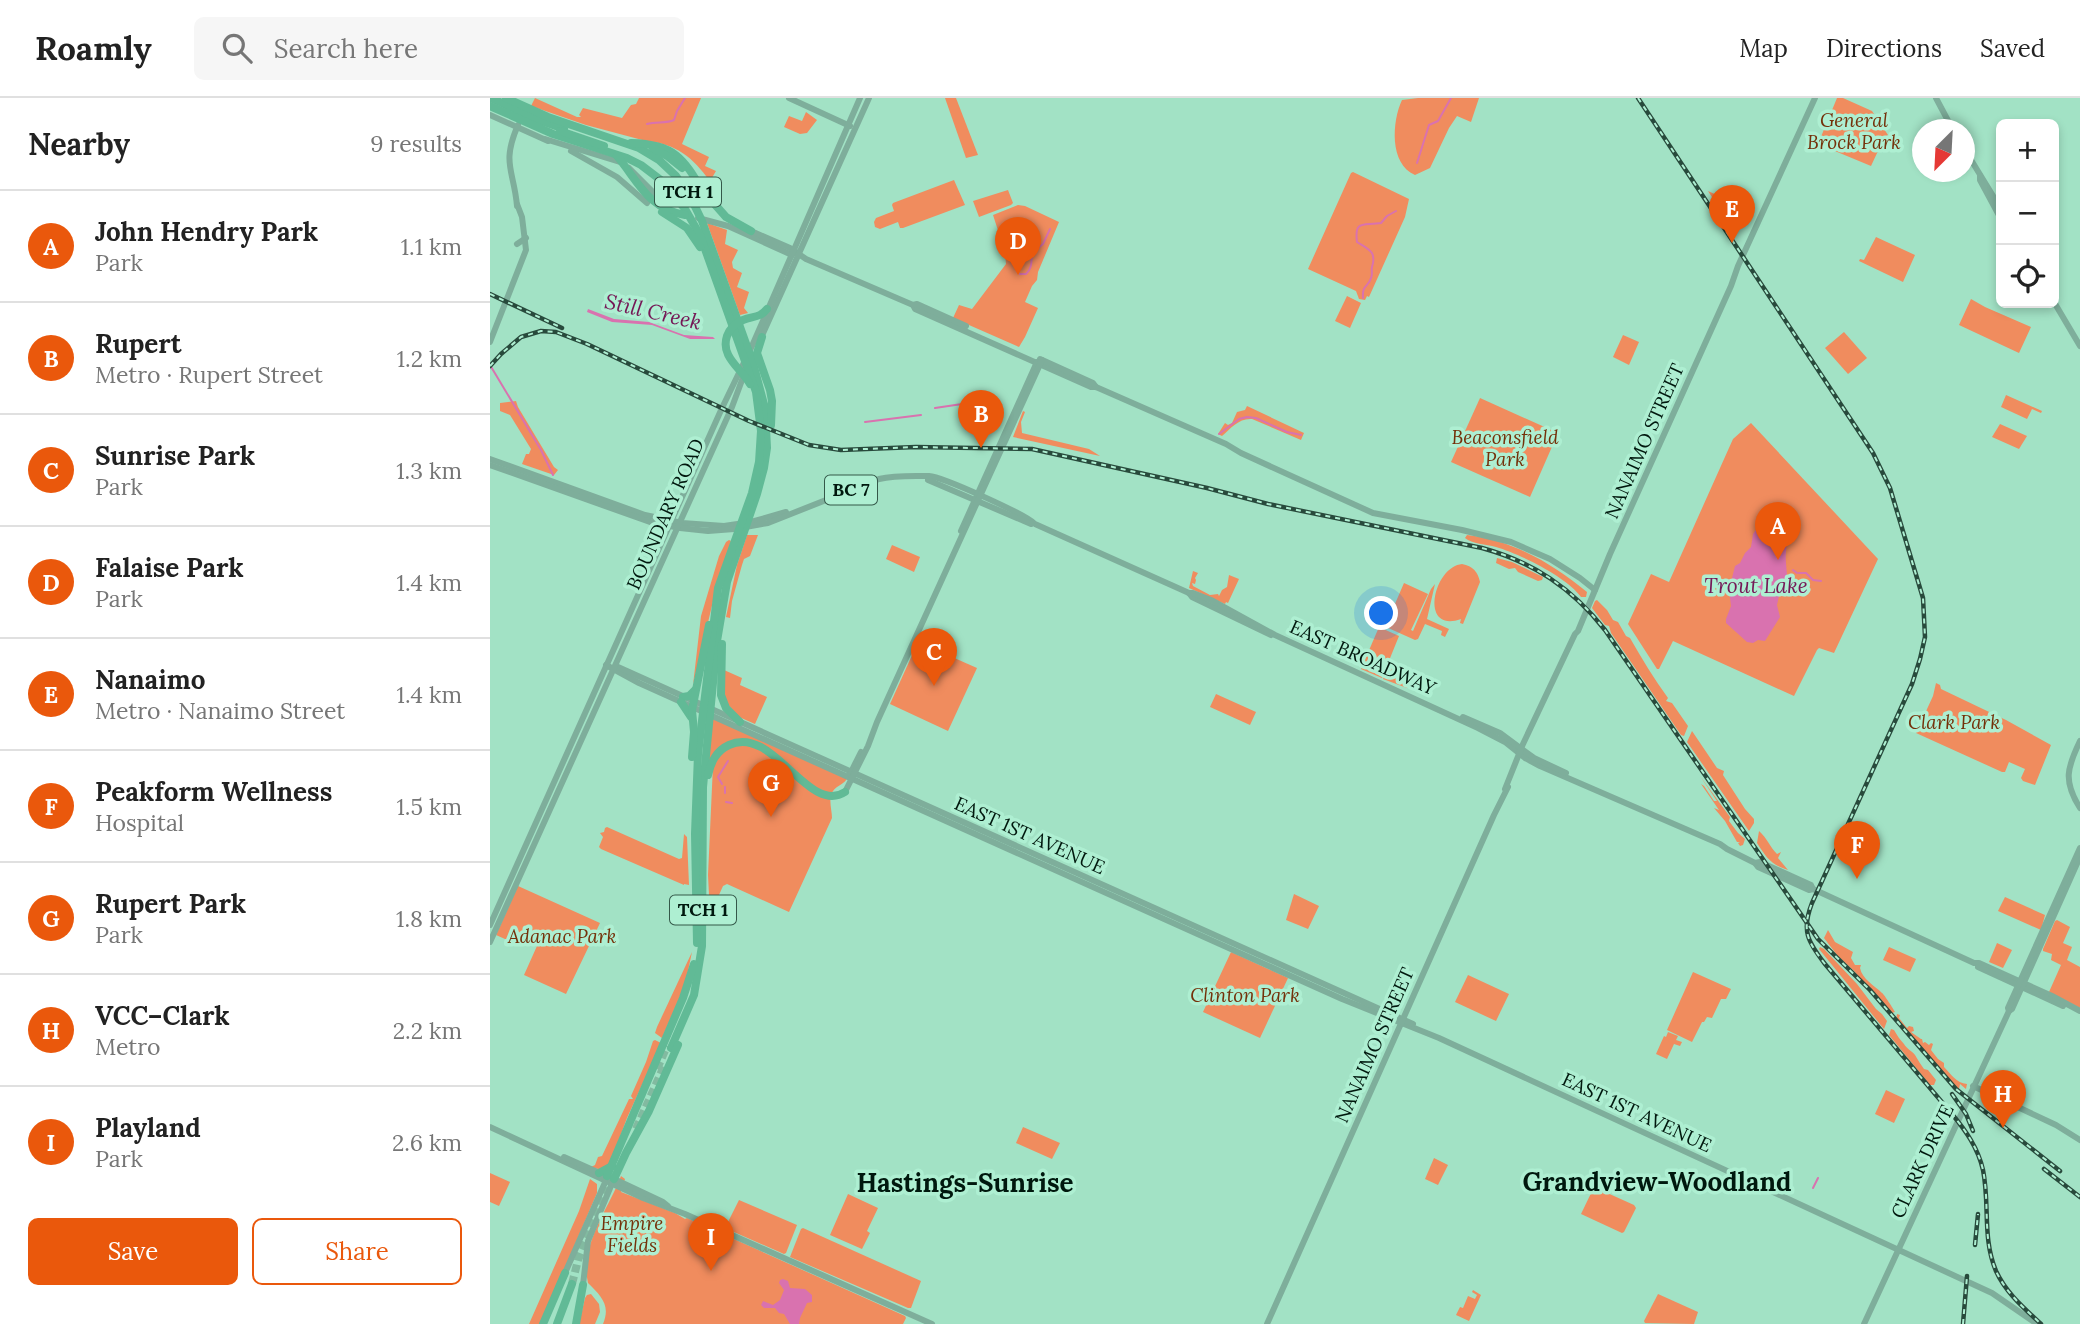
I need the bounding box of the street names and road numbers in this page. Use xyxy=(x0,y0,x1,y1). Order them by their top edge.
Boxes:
road number: TCH 1 xyxy=(655,178,721,206)
street label: NANAIMO STREET xyxy=(1599,360,1689,522)
street label: BOUNDARY ROAD xyxy=(621,435,709,593)
road number: BC 7 xyxy=(825,476,877,504)
street label: EAST BROADWAY xyxy=(1286,614,1441,700)
street label: EAST 1ST AVENUE xyxy=(951,791,1109,879)
road number: TCH 1 xyxy=(670,896,736,924)
street label: NANAIMO STREET xyxy=(1329,964,1419,1126)
street label: EAST 1ST AVENUE xyxy=(1558,1067,1716,1157)
street label: CLARK DRIVE xyxy=(1885,1100,1959,1222)

